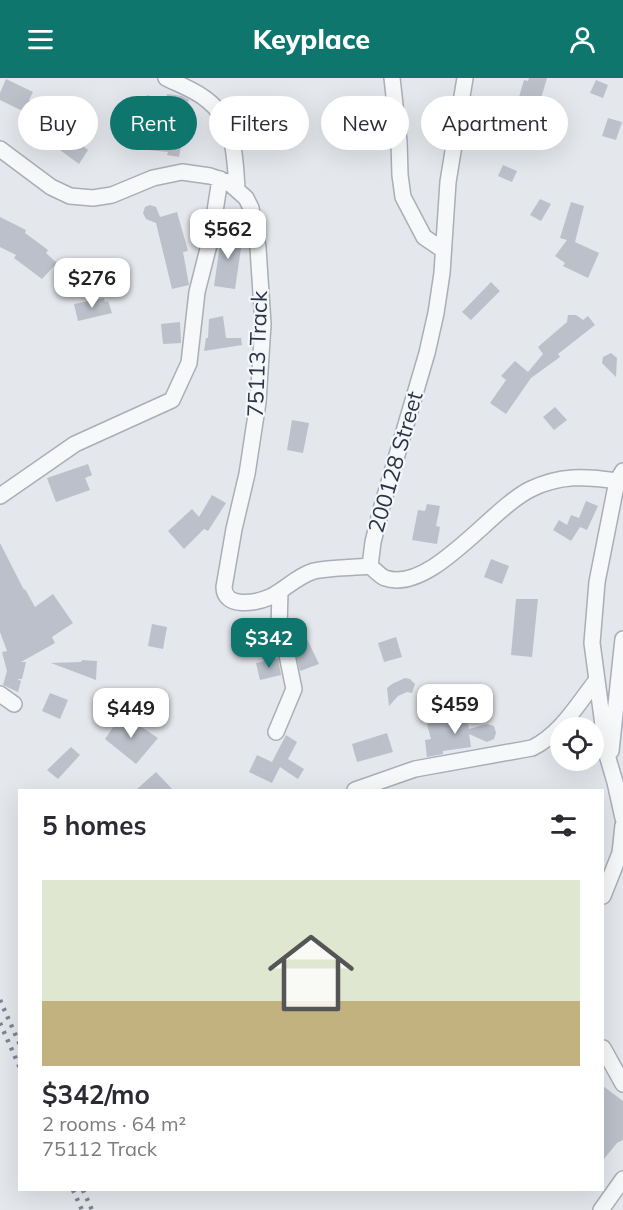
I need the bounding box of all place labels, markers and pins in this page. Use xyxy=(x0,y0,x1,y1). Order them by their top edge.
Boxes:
pin: $562 xyxy=(192,209,264,260)
pin: $276 xyxy=(56,258,128,309)
pin: $342 xyxy=(233,618,305,669)
pin: $459 xyxy=(419,684,491,735)
pin: $449 xyxy=(95,688,167,739)

